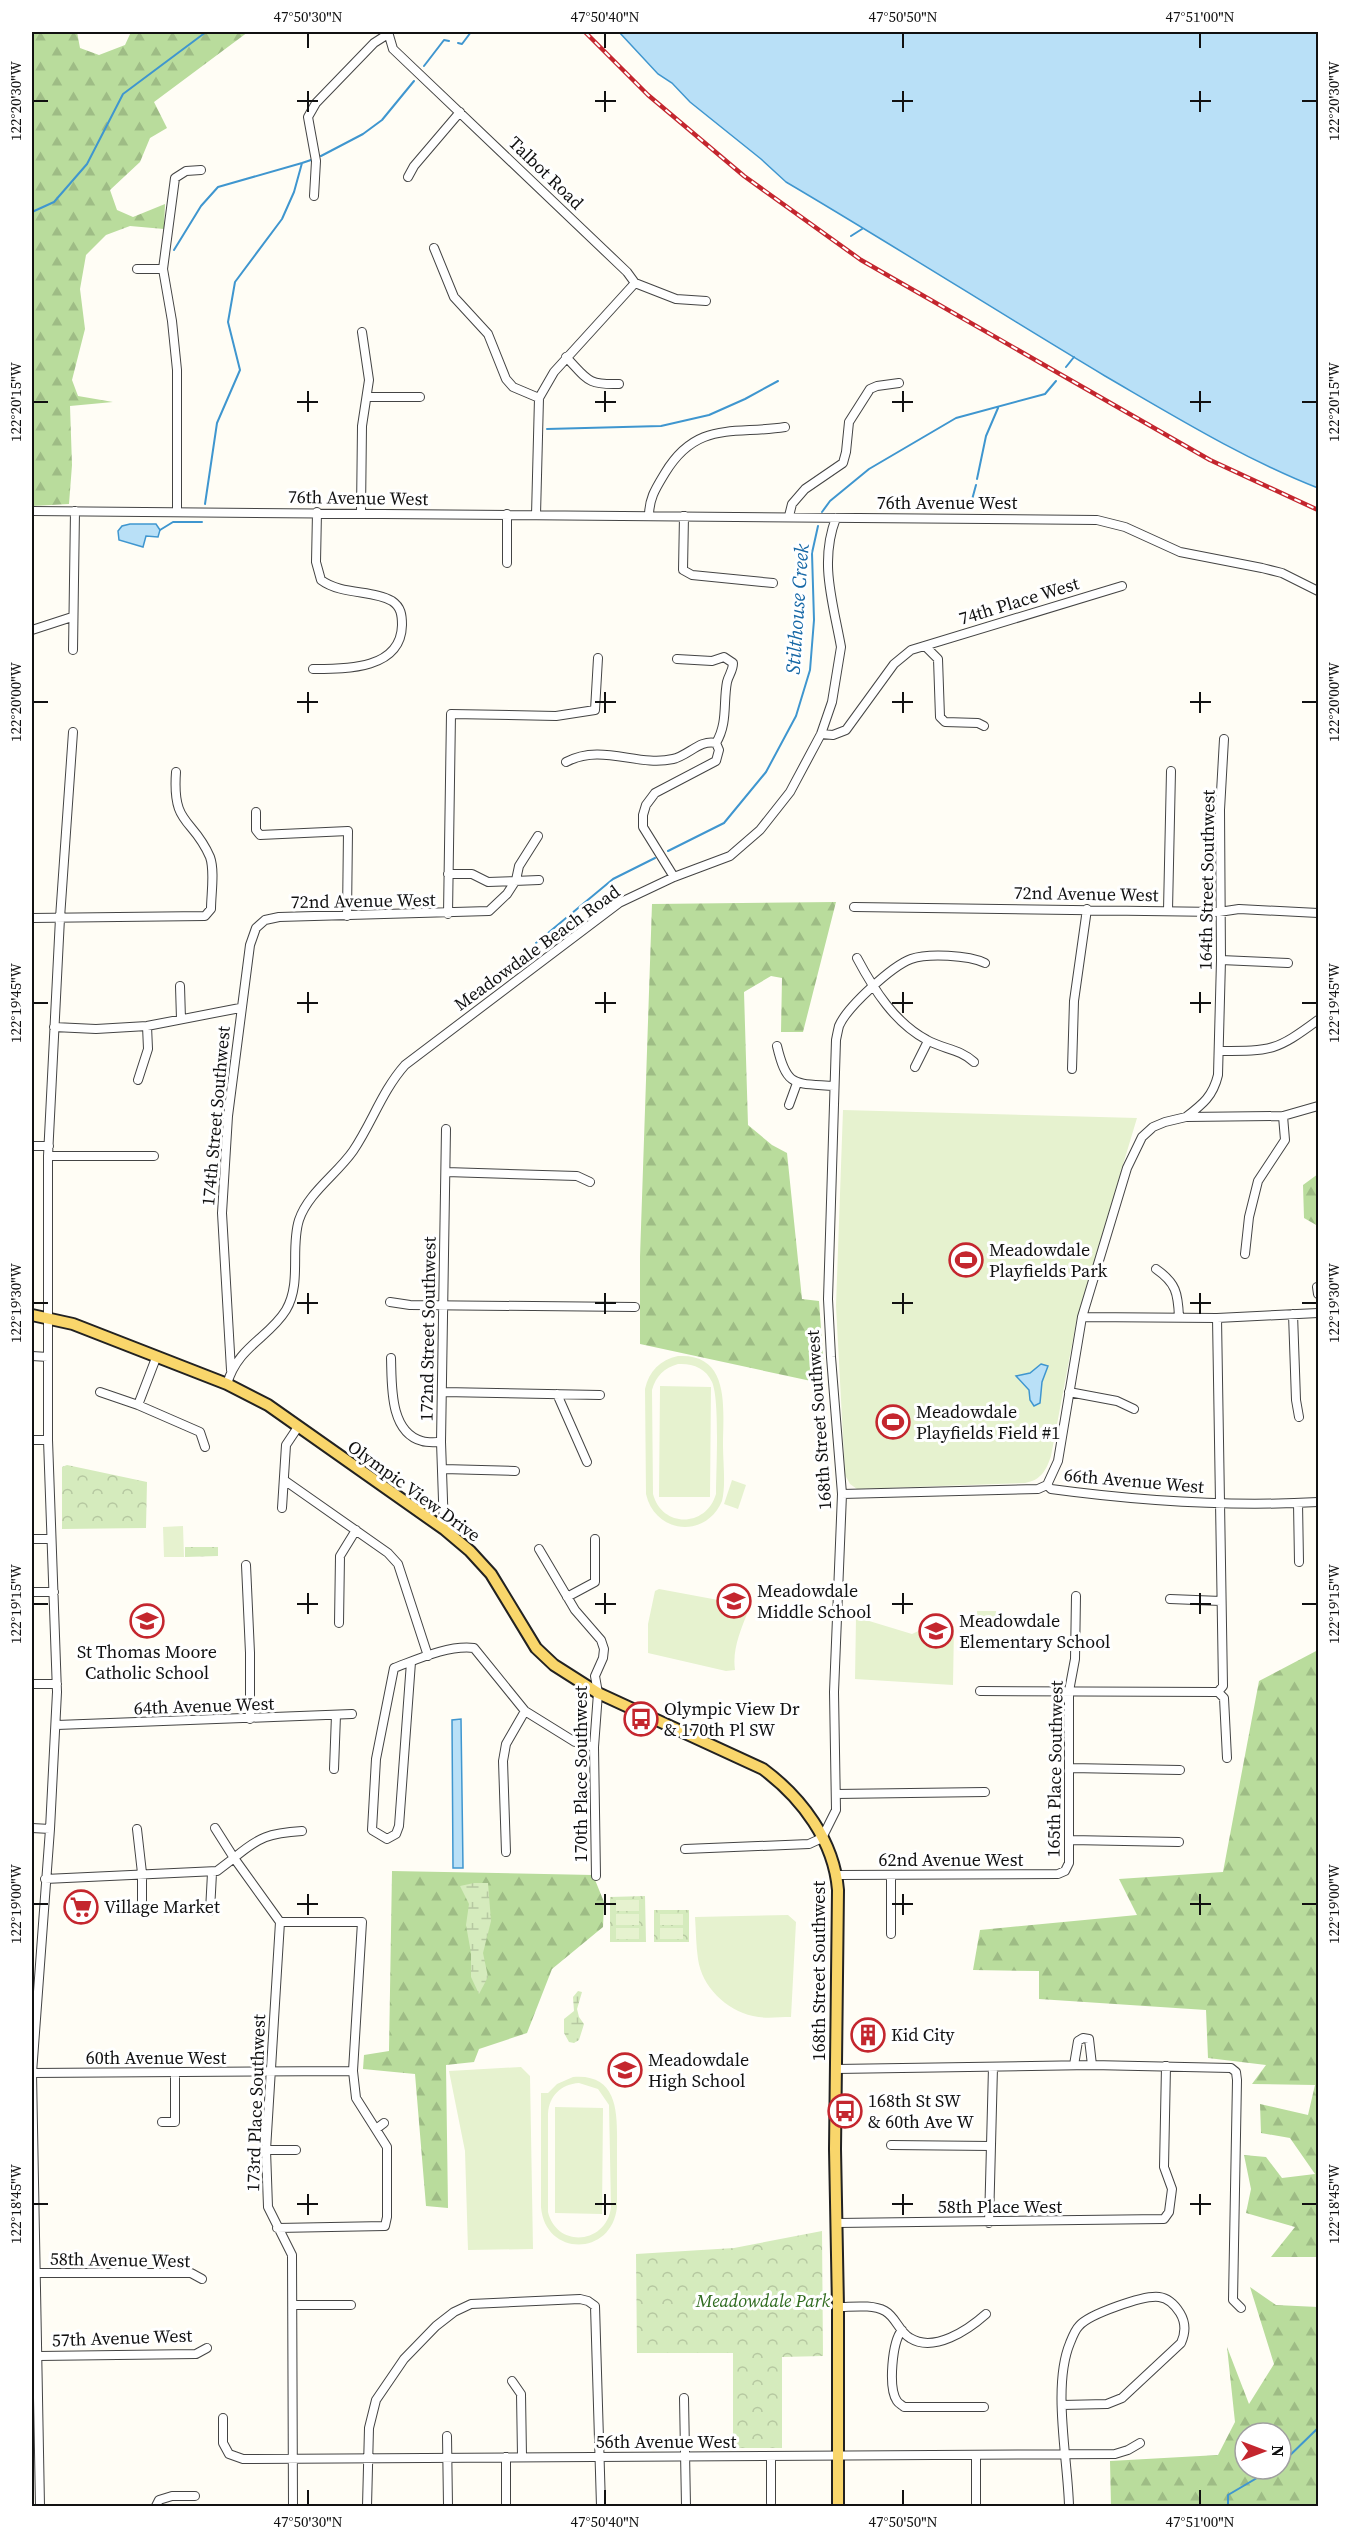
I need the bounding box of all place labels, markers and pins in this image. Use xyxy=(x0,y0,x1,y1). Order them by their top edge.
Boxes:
place label: Meadowdale Playfields Park xyxy=(989,1237,1108,1283)
sports icon: Meadowdale Playfields Park xyxy=(948,1242,984,1278)
place label: Meadowdale Playfields Field #1 xyxy=(916,1399,1060,1445)
sports icon: Meadowdale Playfields Field #1 xyxy=(875,1404,911,1440)
place label: Meadowdale Middle School xyxy=(757,1578,871,1624)
school or university icon: Meadowdale Middle School xyxy=(716,1583,752,1619)
school or university icon: St Thomas Moore Catholic School xyxy=(129,1603,165,1639)
place label: Meadowdale Elementary School xyxy=(959,1608,1110,1654)
school or university icon: Meadowdale Elementary School xyxy=(918,1613,954,1649)
place label: St Thomas Moore Catholic School xyxy=(77,1639,217,1685)
place label: Olympic View Dr & 170th Pl SW xyxy=(664,1696,800,1742)
bus stop icon: Olympic View Dr & 170th Pl SW xyxy=(623,1701,659,1737)
supermarket icon: Village Market xyxy=(63,1889,99,1925)
place label: Village Market xyxy=(104,1894,220,1919)
building icon: Kid City xyxy=(850,2017,886,2053)
place label: Kid City xyxy=(891,2022,955,2047)
place label: Meadowdale High School xyxy=(648,2047,749,2093)
school or university icon: Meadowdale High School xyxy=(607,2052,643,2088)
place label: 168th St SW & 60th Ave W xyxy=(868,2088,974,2134)
bus stop icon: 168th St SW & 60th Ave W xyxy=(827,2093,863,2129)

